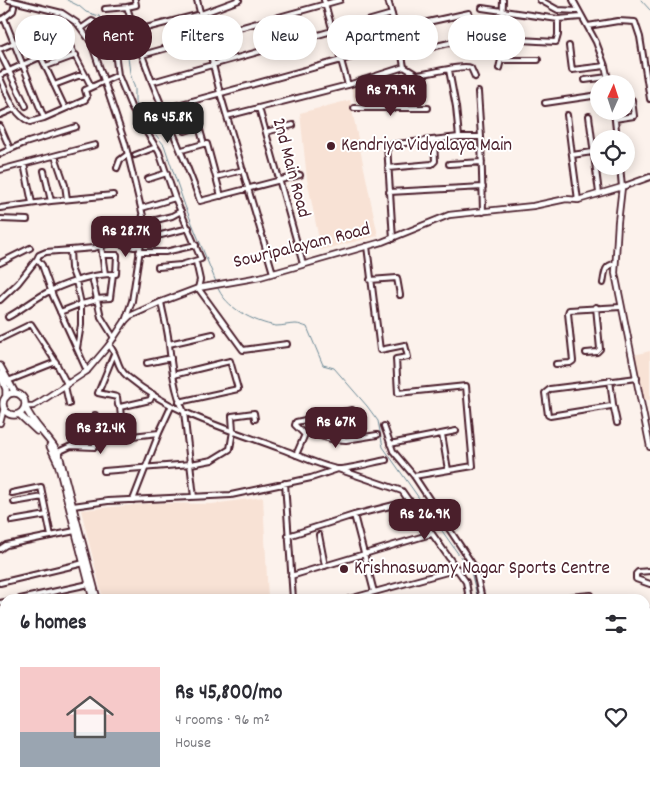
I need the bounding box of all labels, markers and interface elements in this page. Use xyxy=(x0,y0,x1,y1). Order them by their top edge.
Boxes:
chip: Buy xyxy=(15,15,75,60)
chip: Rent xyxy=(85,15,152,60)
chip: Filters xyxy=(162,15,243,60)
chip: New xyxy=(253,15,317,60)
chip: Apartment xyxy=(327,15,438,60)
chip: House xyxy=(448,15,525,60)
pin: Rs 79.9K xyxy=(339,74,443,117)
north arrow xyxy=(590,75,635,120)
map controls xyxy=(590,75,635,175)
text: Rs 79.9K xyxy=(366,79,416,102)
pin: Rs 45.8K xyxy=(116,102,220,144)
text: Rs 45.8K xyxy=(144,106,192,129)
street label: 2nd Main Road xyxy=(264,115,316,221)
button: locate xyxy=(590,130,635,175)
place label: Kendriya Vidyalaya Main xyxy=(341,133,512,160)
marker: Kendriya Vidyalaya Main xyxy=(325,140,337,152)
pin: Rs 28.7K xyxy=(74,216,178,258)
street label: Sowripalayam Road xyxy=(231,217,373,277)
text: Rs 28.7K xyxy=(102,220,150,243)
pin: Rs 67K xyxy=(295,406,377,449)
text: Rs 67K xyxy=(316,411,356,434)
pin: Rs 32.4K xyxy=(49,412,153,455)
text: Rs 32.4K xyxy=(77,417,125,440)
pin: Rs 26.9K xyxy=(373,498,477,541)
text: Rs 26.9K xyxy=(400,503,450,526)
place label: Krishnaswamy Nagar Sports Centre xyxy=(354,556,610,583)
marker: Krishnaswamy Nagar Sports Centre xyxy=(338,563,350,575)
text: 6 homes xyxy=(20,609,87,639)
icon: filters xyxy=(602,610,630,638)
text: Rs 45,800/mo xyxy=(175,679,282,709)
icon: home xyxy=(60,687,120,747)
icon: heart xyxy=(602,703,630,731)
text: 4 rooms · 96 m² xyxy=(175,709,270,732)
text: House xyxy=(175,732,211,755)

